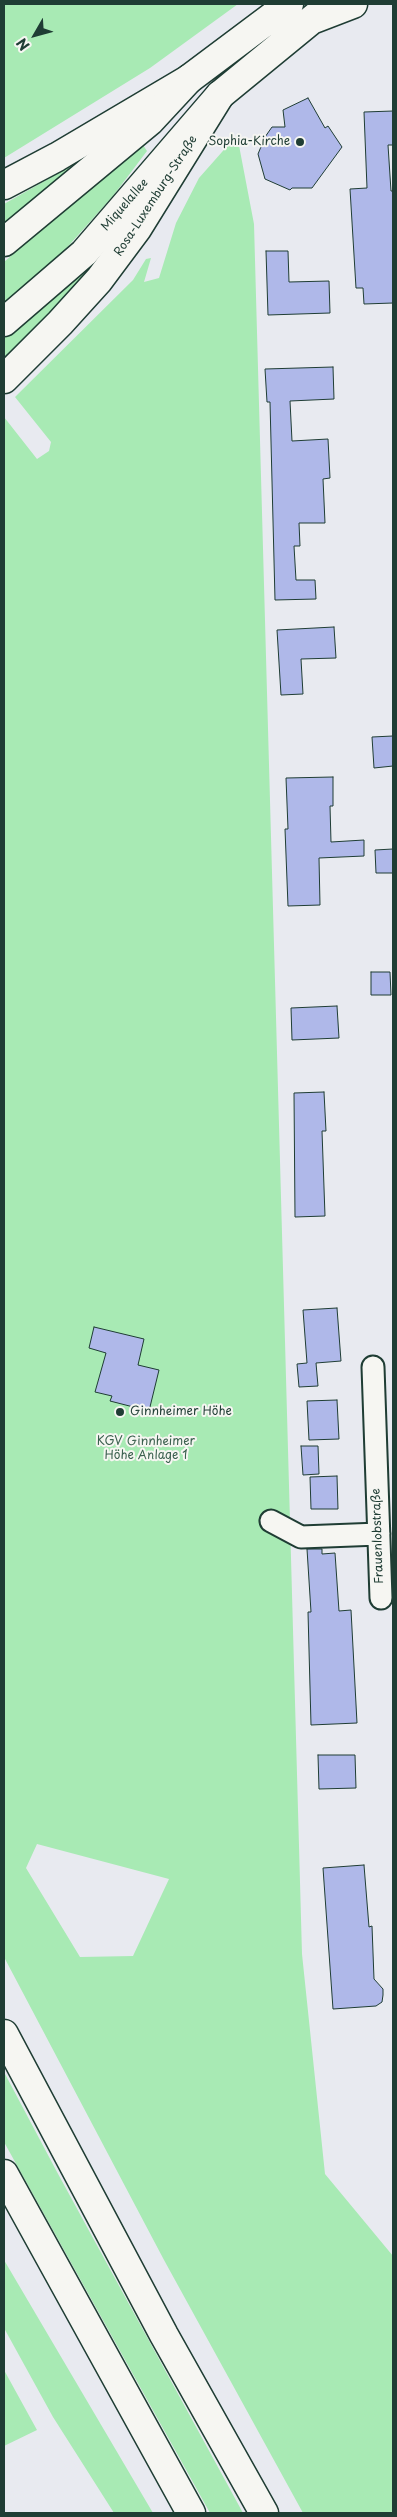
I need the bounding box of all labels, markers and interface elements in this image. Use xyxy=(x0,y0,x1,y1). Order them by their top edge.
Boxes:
north arrow xyxy=(10,10,60,60)
text: N xyxy=(11,34,34,55)
street label: Rosa-Luxemburg-Straße xyxy=(112,133,200,259)
place label: Sophia-Kirche xyxy=(208,135,290,149)
marker: Sophia-Kirche xyxy=(294,136,306,148)
street label: Miquelallee xyxy=(98,176,152,234)
place label: Ginnheimer Höhe xyxy=(130,1405,232,1419)
marker: Ginnheimer Höhe xyxy=(114,1406,126,1418)
park label: KGV Ginnheimer Höhe Anlage 1 xyxy=(97,1435,195,1463)
street label: Frauenlobstraße xyxy=(369,1488,387,1584)

